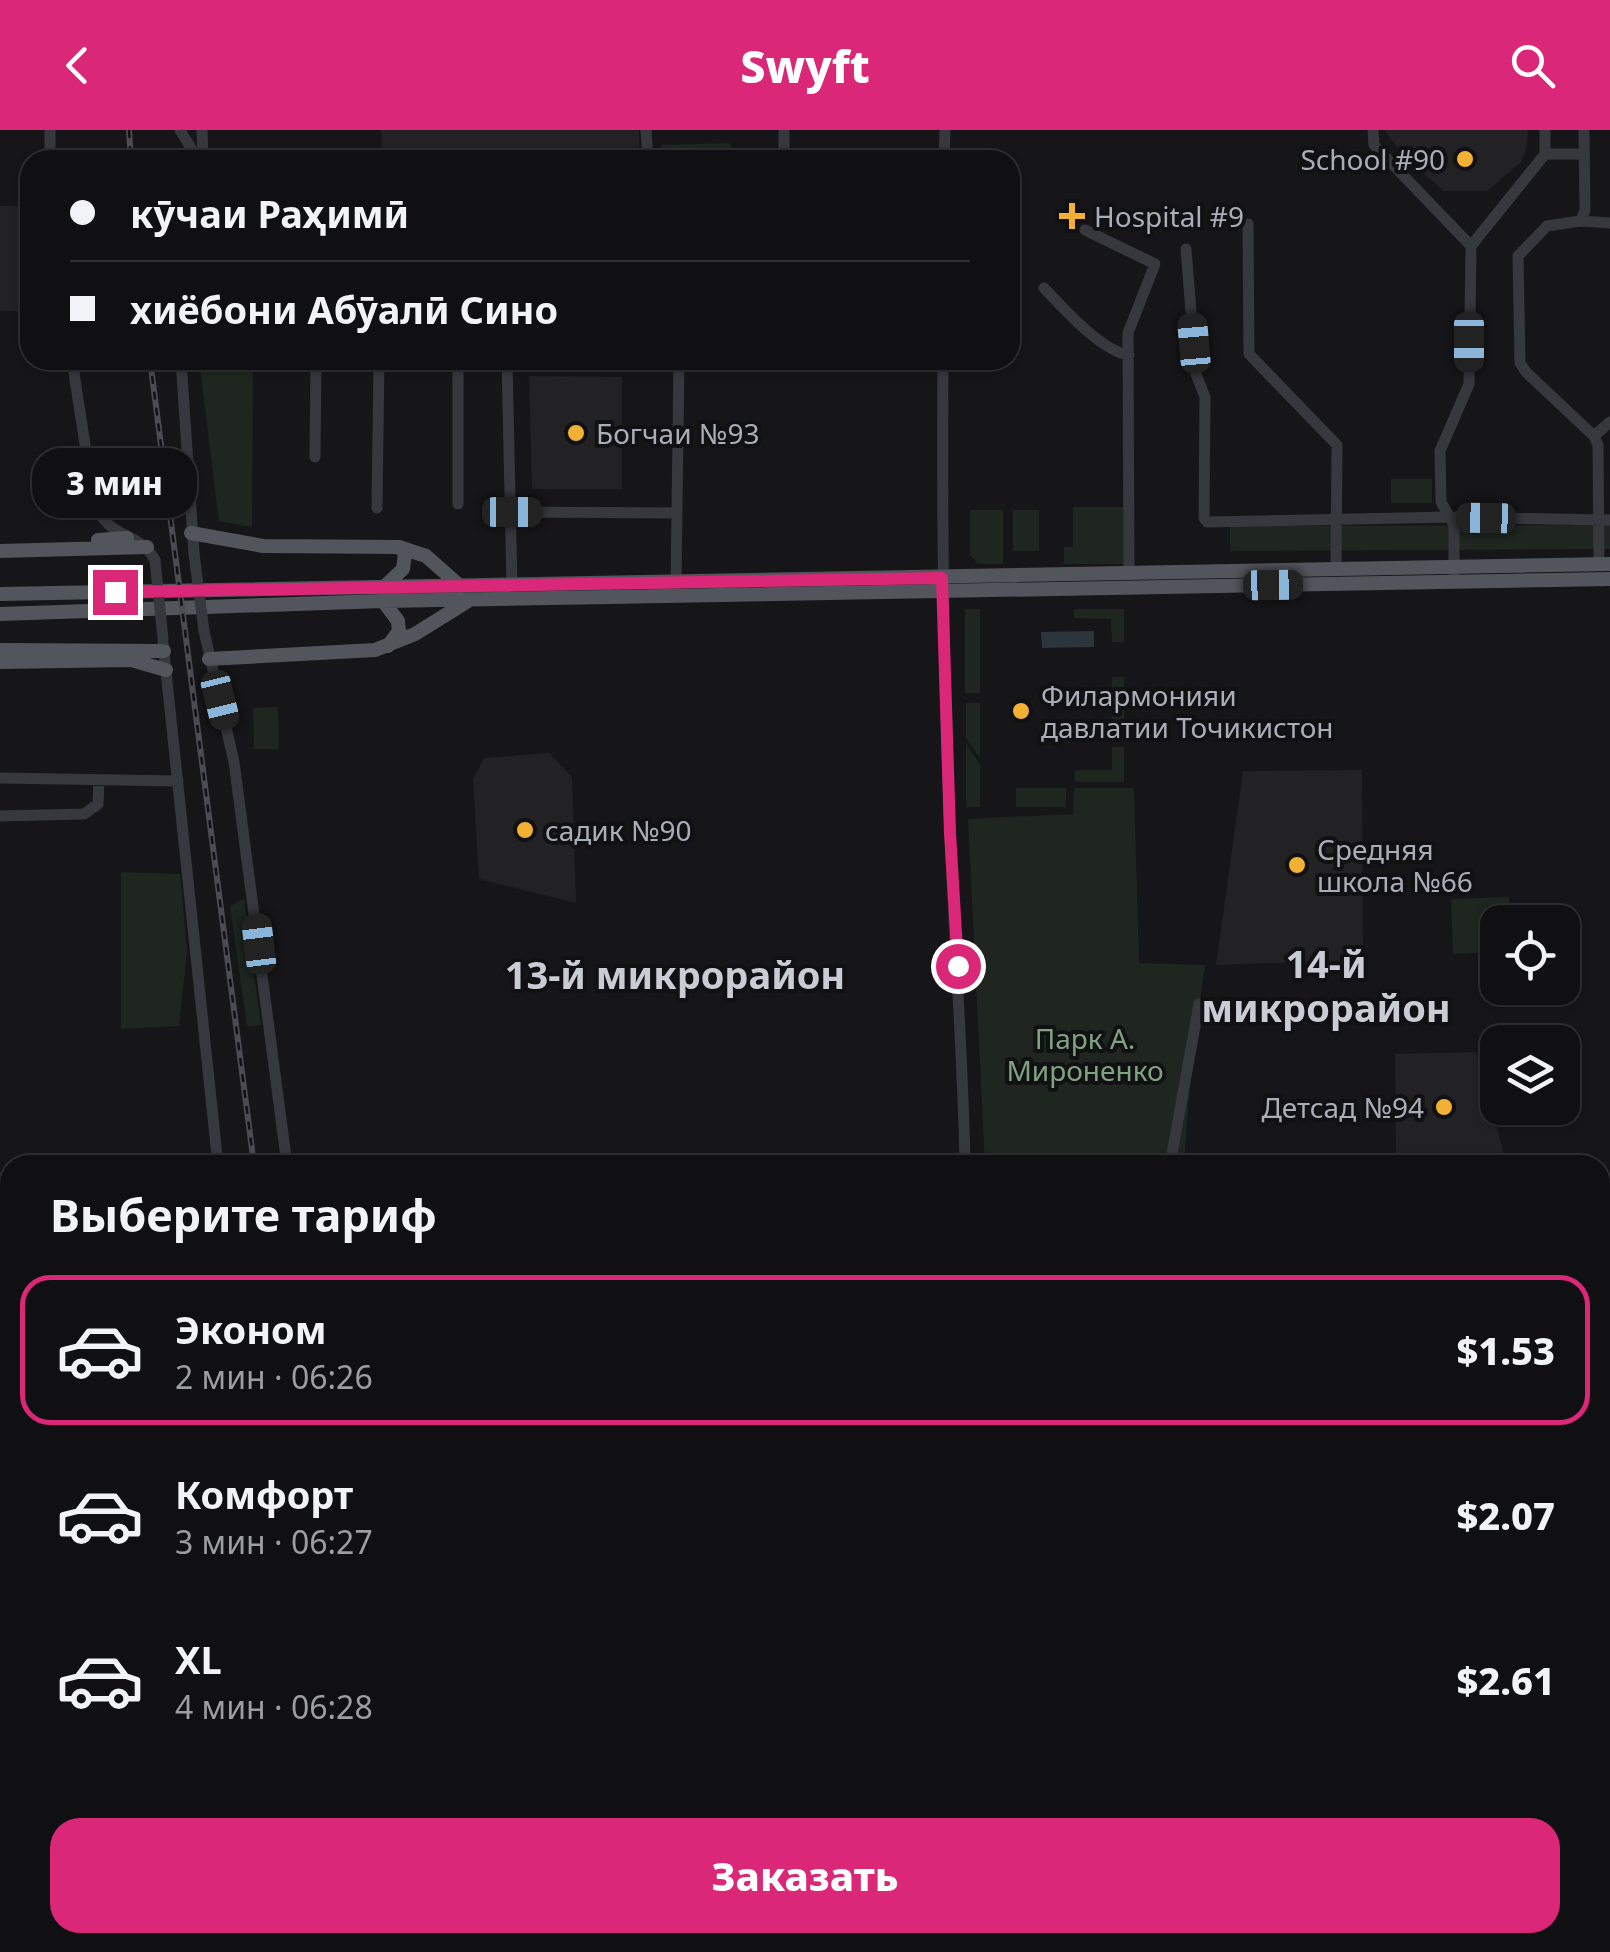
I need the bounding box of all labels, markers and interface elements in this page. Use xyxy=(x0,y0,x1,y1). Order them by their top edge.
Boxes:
text: Swyft xyxy=(740,35,870,96)
icon: back xyxy=(50,38,105,93)
icon: search xyxy=(1505,38,1560,93)
place label: School #90 xyxy=(1300,140,1445,178)
marker: School #90 xyxy=(1454,148,1476,170)
text: кӯчаи Раҳимӣ xyxy=(130,187,409,239)
place label: Hospital #9 xyxy=(1094,197,1244,235)
marker: Hospital #9 xyxy=(1059,203,1085,229)
text: хиёбони Абӯалӣ Сино xyxy=(130,283,558,335)
car xyxy=(1176,312,1212,374)
car xyxy=(1454,312,1484,372)
place label: Богчаи №93 xyxy=(596,414,759,452)
marker: Богчаи №93 xyxy=(565,422,587,444)
callout: 3 мин xyxy=(32,447,198,517)
text: 3 мин xyxy=(66,461,163,504)
car xyxy=(482,497,542,527)
car xyxy=(1456,502,1516,534)
car xyxy=(1243,569,1303,601)
route end xyxy=(93,570,138,615)
car xyxy=(198,667,242,733)
place label: Филармонияи давлатии Точикистон xyxy=(1041,676,1333,746)
marker: Филармонияи давлатии Точикистон xyxy=(1010,700,1032,722)
place label: садик №90 xyxy=(545,811,692,849)
marker: садик №90 xyxy=(514,819,536,841)
place label: Средняя школа №66 xyxy=(1317,830,1473,900)
marker: Средняя школа №66 xyxy=(1286,854,1308,876)
map controls xyxy=(1480,905,1580,1125)
button: locate xyxy=(1480,905,1580,1005)
car xyxy=(240,912,278,976)
district label: 14-й микрорайон xyxy=(1201,937,1451,1033)
route start xyxy=(936,944,981,989)
district label: 13-й микрорайон xyxy=(505,948,845,1000)
park label: Парк А. Мироненко xyxy=(1006,1019,1164,1089)
button: layers xyxy=(1480,1025,1580,1125)
place label: Детсад №94 xyxy=(1261,1088,1424,1126)
marker: Детсад №94 xyxy=(1433,1096,1455,1118)
text: Выберите тариф xyxy=(50,1184,437,1245)
text: Эконом xyxy=(175,1303,327,1355)
icon: car xyxy=(55,1305,145,1395)
text: $1.53 xyxy=(1456,1324,1555,1376)
text: 2 мин · 06:26 xyxy=(175,1355,373,1398)
text: Комфорт xyxy=(175,1468,353,1520)
icon: car xyxy=(55,1470,145,1560)
text: $2.07 xyxy=(1456,1489,1555,1541)
text: 3 мин · 06:27 xyxy=(175,1520,373,1563)
text: XL xyxy=(175,1633,222,1685)
icon: car xyxy=(55,1635,145,1725)
text: $2.61 xyxy=(1456,1654,1555,1706)
text: 4 мин · 06:28 xyxy=(175,1685,373,1728)
button: Заказать xyxy=(50,1818,1560,1933)

